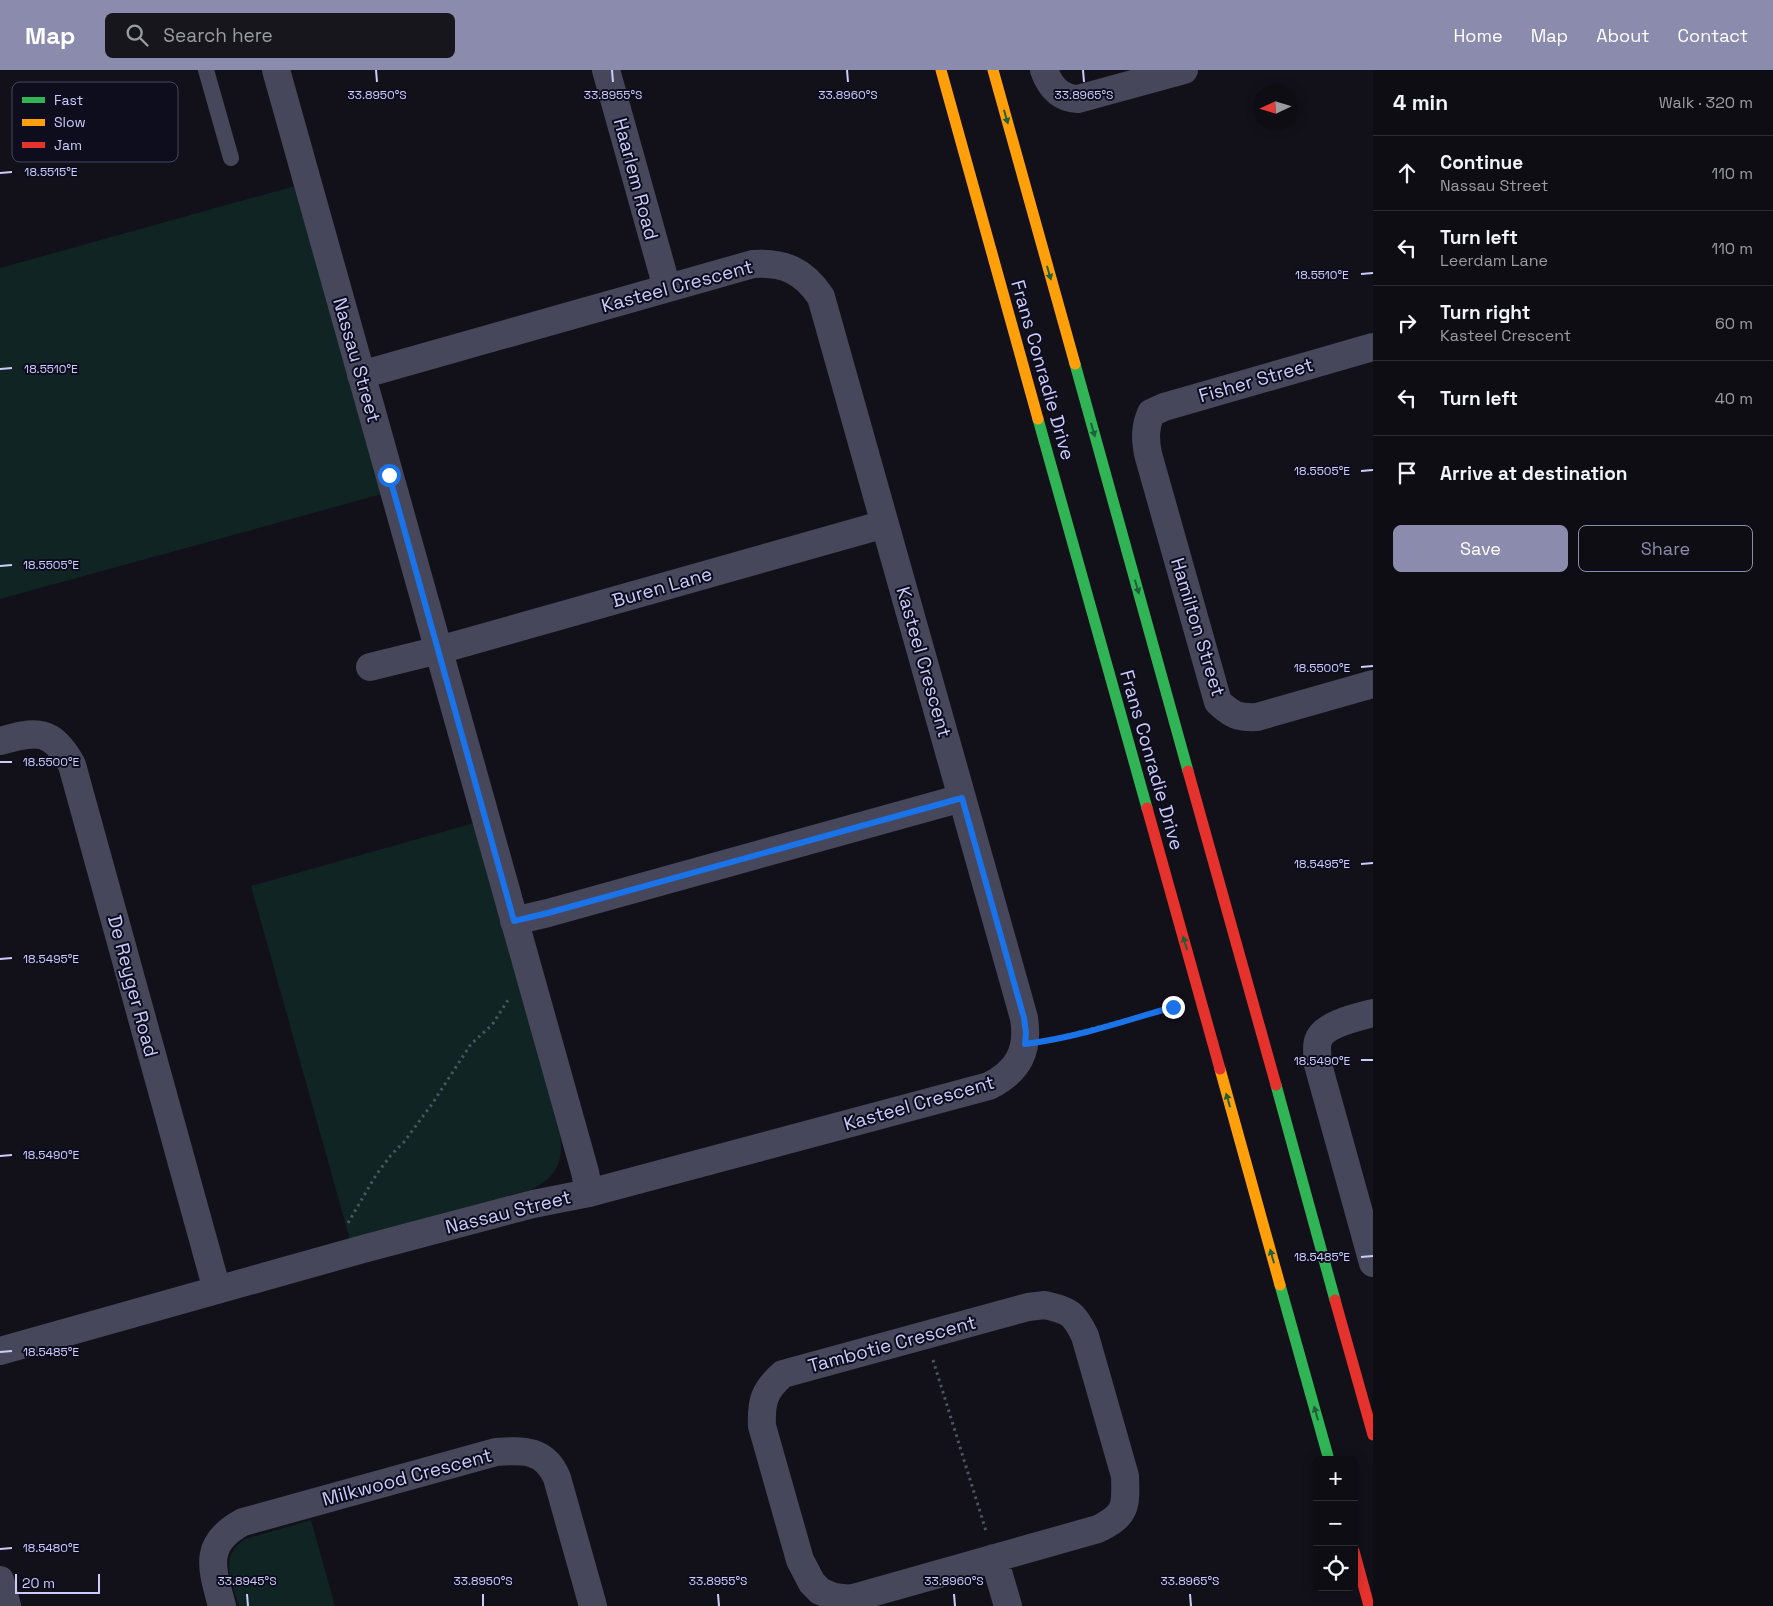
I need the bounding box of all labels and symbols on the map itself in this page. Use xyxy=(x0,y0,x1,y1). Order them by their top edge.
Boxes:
legend xyxy=(12,82,178,162)
north arrow xyxy=(1253,85,1298,130)
text: 33.8950°S xyxy=(347,87,407,103)
text: 33.8955°S xyxy=(584,87,642,103)
text: 33.8960°S xyxy=(818,87,878,103)
text: 33.8965°S xyxy=(1055,87,1113,103)
text: Fast xyxy=(54,91,83,109)
one-way arrow xyxy=(1002,110,1010,125)
text: Slow xyxy=(54,113,86,131)
street label: Haarlem Road xyxy=(608,115,664,243)
text: Jam xyxy=(54,136,82,154)
text: 18.5515°E xyxy=(24,164,78,180)
street label: Kasteel Crescent xyxy=(599,254,755,318)
one-way arrow xyxy=(1046,266,1054,281)
text: 18.5510°E xyxy=(1295,267,1349,283)
street label: Frans Conradie Drive xyxy=(1005,277,1081,463)
street label: Nassau Street xyxy=(327,295,387,425)
street label: Fisher Street xyxy=(1196,352,1316,408)
text: 18.5510°E xyxy=(24,361,78,377)
one-way arrow xyxy=(1089,422,1097,438)
text: 18.5505°E xyxy=(1294,463,1350,479)
route start xyxy=(378,464,401,487)
street label: Hamilton Street xyxy=(1165,555,1231,699)
text: 18.5505°E xyxy=(23,557,79,573)
street label: Buren Lane xyxy=(609,561,715,613)
one-way arrow xyxy=(1133,579,1141,594)
street label: Kasteel Crescent xyxy=(891,584,957,740)
text: 18.5500°E xyxy=(1294,660,1351,676)
street label: Frans Conradie Drive xyxy=(1114,667,1190,853)
text: 18.5500°E xyxy=(23,754,80,770)
text: 18.5495°E xyxy=(1294,856,1350,872)
street label: De Reyger Road xyxy=(102,912,164,1060)
one-way arrow xyxy=(1180,936,1188,951)
text: 18.5495°E xyxy=(23,951,79,967)
route end xyxy=(1162,996,1185,1019)
text: 18.5490°E xyxy=(1294,1053,1351,1069)
street label: Kasteel Crescent xyxy=(841,1070,997,1136)
one-way arrow xyxy=(1224,1092,1232,1107)
text: 18.5490°E xyxy=(23,1147,80,1163)
street label: Nassau Street xyxy=(443,1184,573,1240)
one-way arrow xyxy=(1268,1249,1276,1264)
text: 18.5485°E xyxy=(1294,1249,1350,1265)
street label: Tambotie Crescent xyxy=(805,1310,979,1378)
text: 18.5485°E xyxy=(23,1344,79,1360)
one-way arrow xyxy=(1311,1405,1319,1420)
street label: Milkwood Crescent xyxy=(319,1442,495,1512)
text: 18.5480°E xyxy=(23,1540,80,1556)
scale bar xyxy=(15,1571,100,1594)
text: 33.8945°S xyxy=(218,1573,276,1589)
text: 33.8950°S xyxy=(453,1573,513,1589)
text: 33.8955°S xyxy=(689,1573,747,1589)
text: 33.8960°S xyxy=(924,1573,984,1589)
text: 33.8965°S xyxy=(1161,1573,1219,1589)

